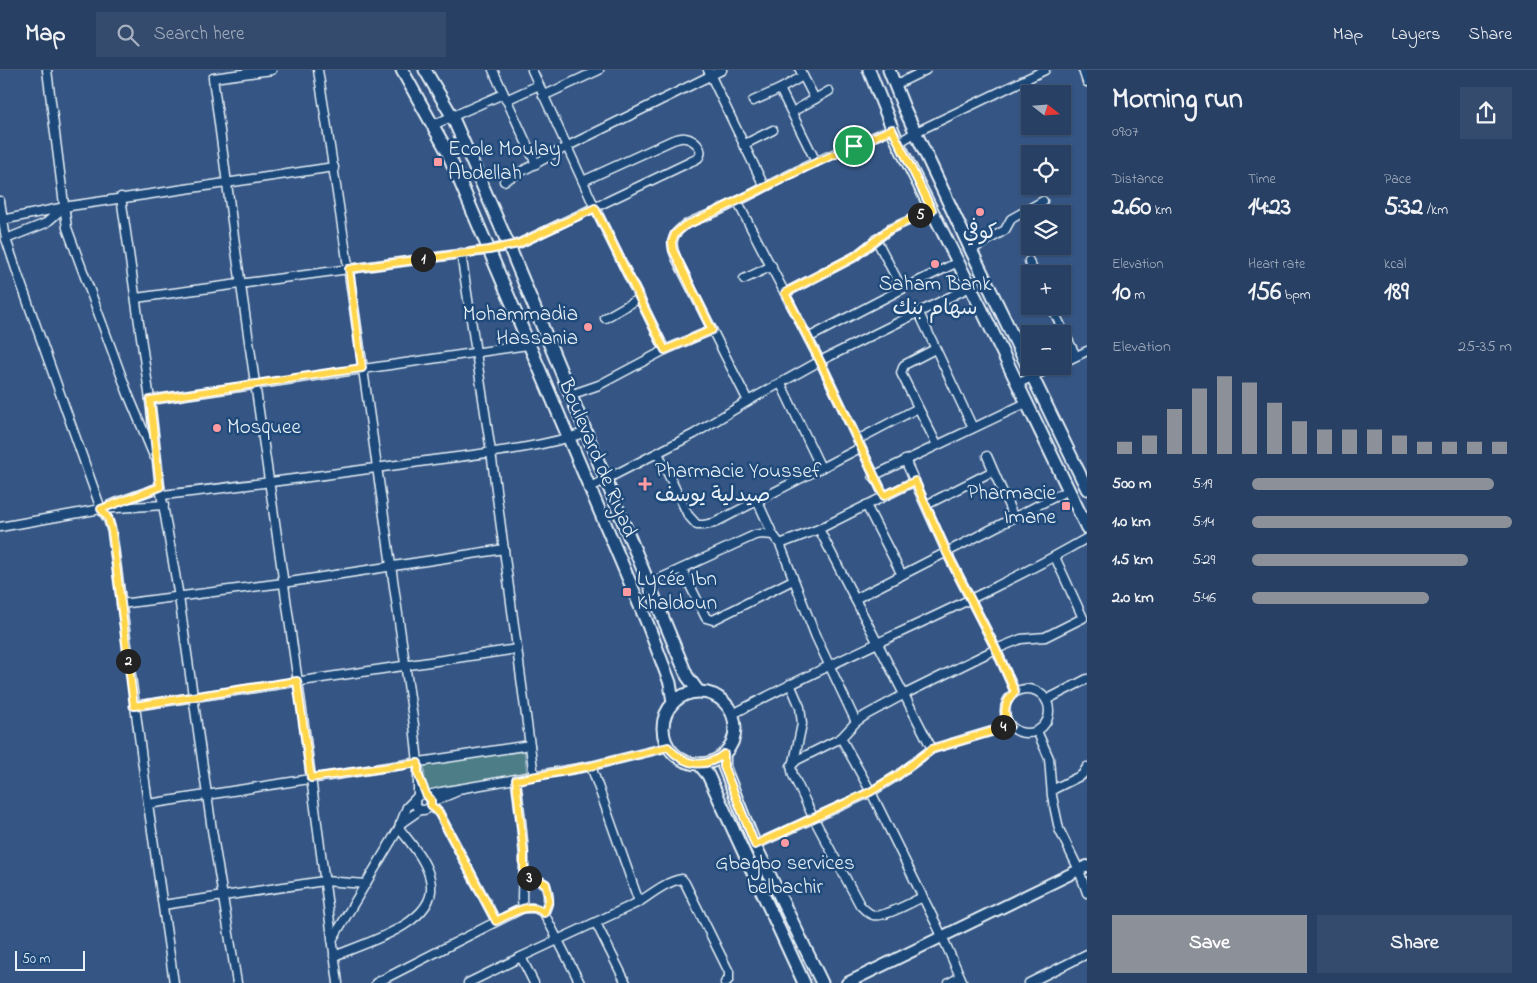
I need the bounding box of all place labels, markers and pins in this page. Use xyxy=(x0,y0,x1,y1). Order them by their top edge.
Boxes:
pin xyxy=(833,125,875,167)
place label: Ecole Moulay Abdellah xyxy=(448,135,561,189)
marker: Ecole Moulay Abdellah xyxy=(432,156,444,168)
pin: 5 xyxy=(908,202,932,228)
marker: كوفي xyxy=(974,206,986,218)
place label: كوفي xyxy=(963,217,997,248)
pin: 1 xyxy=(410,246,436,272)
marker: Saham Bank سهام بنك xyxy=(929,258,941,270)
place label: Saham Bank سهام بنك xyxy=(879,270,992,324)
place label: Mohammadia Hassania xyxy=(463,300,578,354)
marker: Mohammadia Hassania xyxy=(582,321,594,333)
place label: Mosquee xyxy=(227,413,301,443)
marker: Mosquee xyxy=(211,422,223,434)
place label: Pharmacie Youssef صيدلية يوسف xyxy=(655,457,822,511)
marker: Pharmacie Youssef صيدلية يوسف xyxy=(639,478,651,490)
place label: Pharmacie Imane xyxy=(967,479,1057,533)
marker: Pharmacie Imane xyxy=(1060,500,1072,512)
place label: Lycée Ibn Khaldoun xyxy=(637,565,717,619)
marker: Lycée Ibn Khaldoun xyxy=(621,586,633,598)
pin: 2 xyxy=(116,648,140,674)
pin: 4 xyxy=(990,714,1016,740)
marker: Gbagbo services belbachir xyxy=(779,837,791,849)
place label: Gbagbo services belbachir xyxy=(715,849,855,903)
pin: 3 xyxy=(516,866,542,890)

